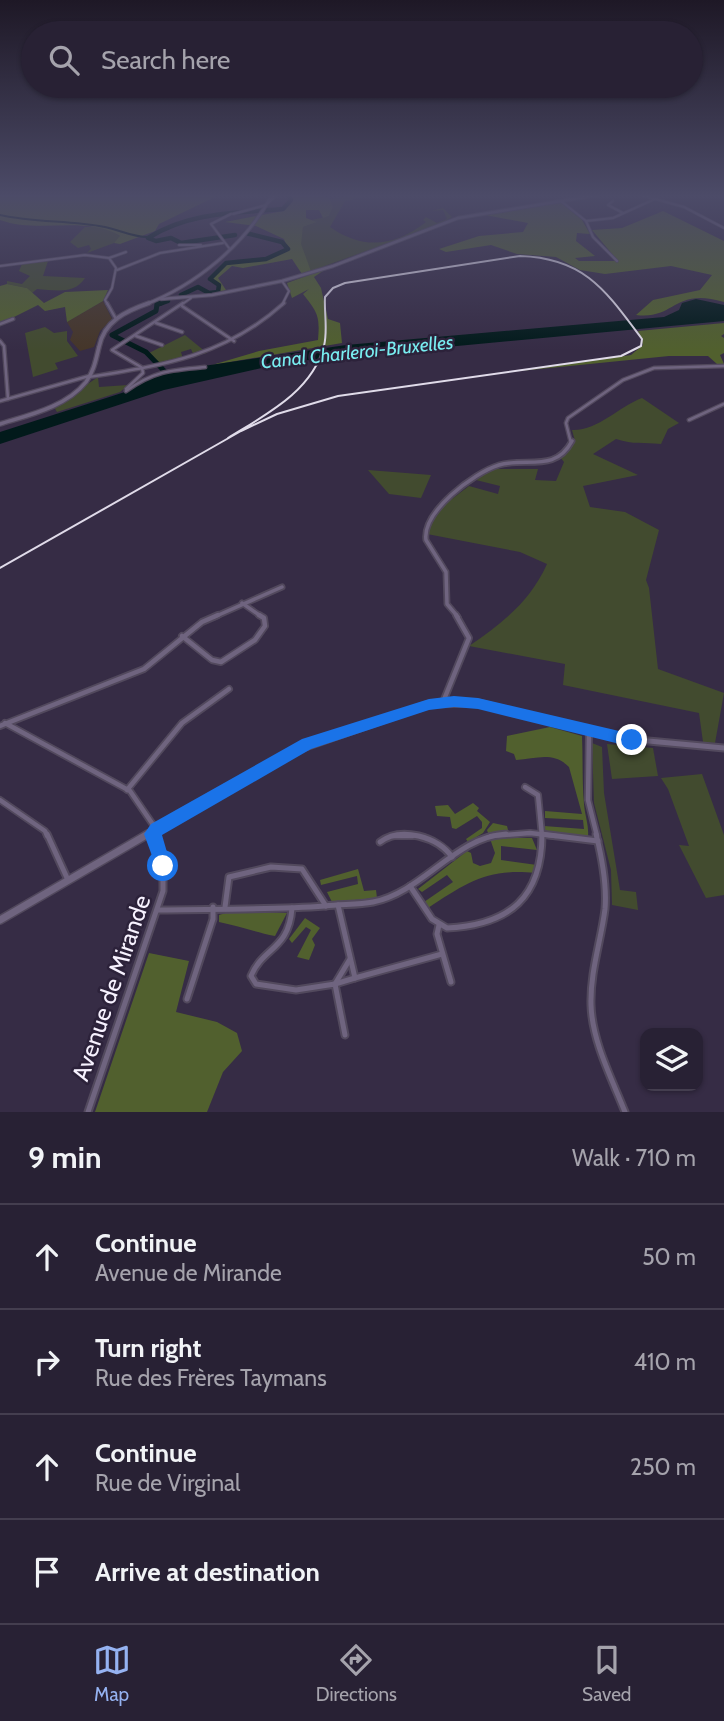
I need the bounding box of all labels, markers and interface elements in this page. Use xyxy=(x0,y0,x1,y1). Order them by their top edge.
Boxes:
search box xyxy=(21,21,703,98)
icon: search xyxy=(45,41,83,79)
text: Search here xyxy=(101,44,230,76)
water label: Canal Charleroi-Bruxelles xyxy=(260,330,454,374)
route end xyxy=(616,724,647,755)
route start xyxy=(147,850,178,881)
street label: Avenue de Mirande xyxy=(66,891,156,1085)
map controls xyxy=(640,1028,703,1091)
button: layers xyxy=(640,1028,703,1091)
text: 9 min xyxy=(28,1139,101,1176)
text: Walk · 710 m xyxy=(572,1144,696,1172)
text: Continue xyxy=(95,1227,197,1259)
icon: ahead xyxy=(28,1238,66,1276)
text: 50 m xyxy=(642,1243,696,1271)
text: Avenue de Mirande xyxy=(95,1259,282,1287)
text: Turn right xyxy=(95,1332,201,1364)
icon: right xyxy=(28,1343,66,1381)
text: 410 m xyxy=(634,1348,696,1376)
text: Rue des Frères Taymans xyxy=(95,1364,327,1392)
text: Continue xyxy=(95,1437,197,1469)
icon: ahead xyxy=(28,1448,66,1486)
text: 250 m xyxy=(630,1453,696,1481)
text: Rue de Virginal xyxy=(95,1469,240,1497)
icon: arrive xyxy=(28,1553,66,1591)
text: Arrive at destination xyxy=(95,1556,320,1588)
tab: Map xyxy=(93,1641,131,1706)
tab: Directions xyxy=(316,1641,397,1706)
tab: Saved xyxy=(582,1641,631,1706)

